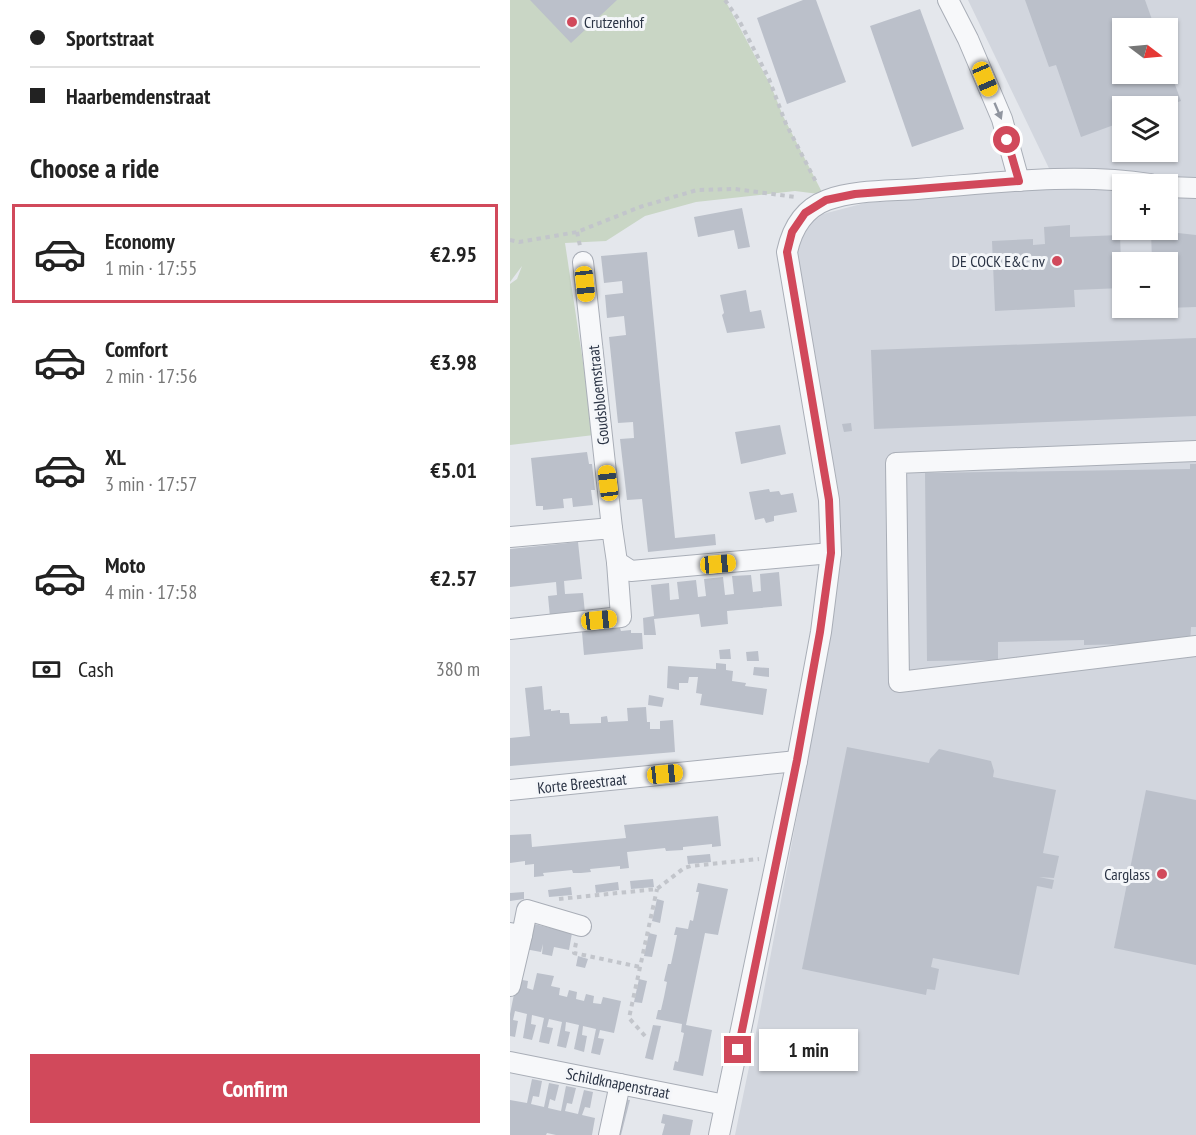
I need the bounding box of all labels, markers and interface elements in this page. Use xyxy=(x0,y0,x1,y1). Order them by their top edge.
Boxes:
place label: Crutzenhof xyxy=(584,12,645,32)
marker: Crutzenhof xyxy=(565,15,579,29)
north arrow xyxy=(1112,18,1178,84)
map controls xyxy=(1112,18,1178,318)
text: Sportstraat xyxy=(66,24,154,52)
car xyxy=(970,59,1000,99)
text: Haarbemdenstraat xyxy=(66,82,210,110)
button: layers xyxy=(1112,96,1178,162)
one-way arrow xyxy=(993,102,1003,120)
route start xyxy=(993,126,1020,153)
text: Choose a ride xyxy=(30,151,159,185)
button: + xyxy=(1112,174,1178,240)
icon: car xyxy=(33,227,87,281)
text: Economy xyxy=(105,227,175,255)
text: €2.95 xyxy=(430,240,477,268)
place label: DE COCK E&C nv xyxy=(952,251,1046,271)
button: − xyxy=(1112,252,1178,318)
marker: DE COCK E&C nv xyxy=(1050,254,1064,268)
text: 1 min · 17:55 xyxy=(105,255,197,281)
car xyxy=(574,265,596,303)
icon: car xyxy=(33,335,87,389)
text: Comfort xyxy=(105,335,168,363)
street label: Goudsbloemstraat xyxy=(583,344,613,446)
text: €3.98 xyxy=(430,348,477,376)
text: 2 min · 17:56 xyxy=(105,363,197,389)
icon: car xyxy=(33,443,87,497)
text: XL xyxy=(105,443,126,471)
text: €5.01 xyxy=(430,456,477,484)
car xyxy=(597,464,619,502)
text: 3 min · 17:57 xyxy=(105,471,197,497)
icon: car xyxy=(33,551,87,605)
text: Moto xyxy=(105,551,146,579)
car xyxy=(699,553,737,575)
text: €2.57 xyxy=(430,564,477,592)
text: 4 min · 17:58 xyxy=(105,579,197,605)
car xyxy=(580,609,618,631)
icon: cash xyxy=(30,653,63,686)
text: Cash xyxy=(78,655,114,683)
text: 380 m xyxy=(436,656,480,682)
car xyxy=(646,763,684,785)
street label: Korte Breestraat xyxy=(536,768,628,798)
place label: Carglass xyxy=(1104,864,1150,884)
marker: Carglass xyxy=(1155,867,1169,881)
callout: 1 min xyxy=(759,1029,858,1071)
route end xyxy=(724,1036,751,1063)
text: 1 min xyxy=(788,1037,829,1063)
button: Confirm xyxy=(30,1054,480,1123)
street label: Schildknapenstraat xyxy=(564,1063,672,1103)

